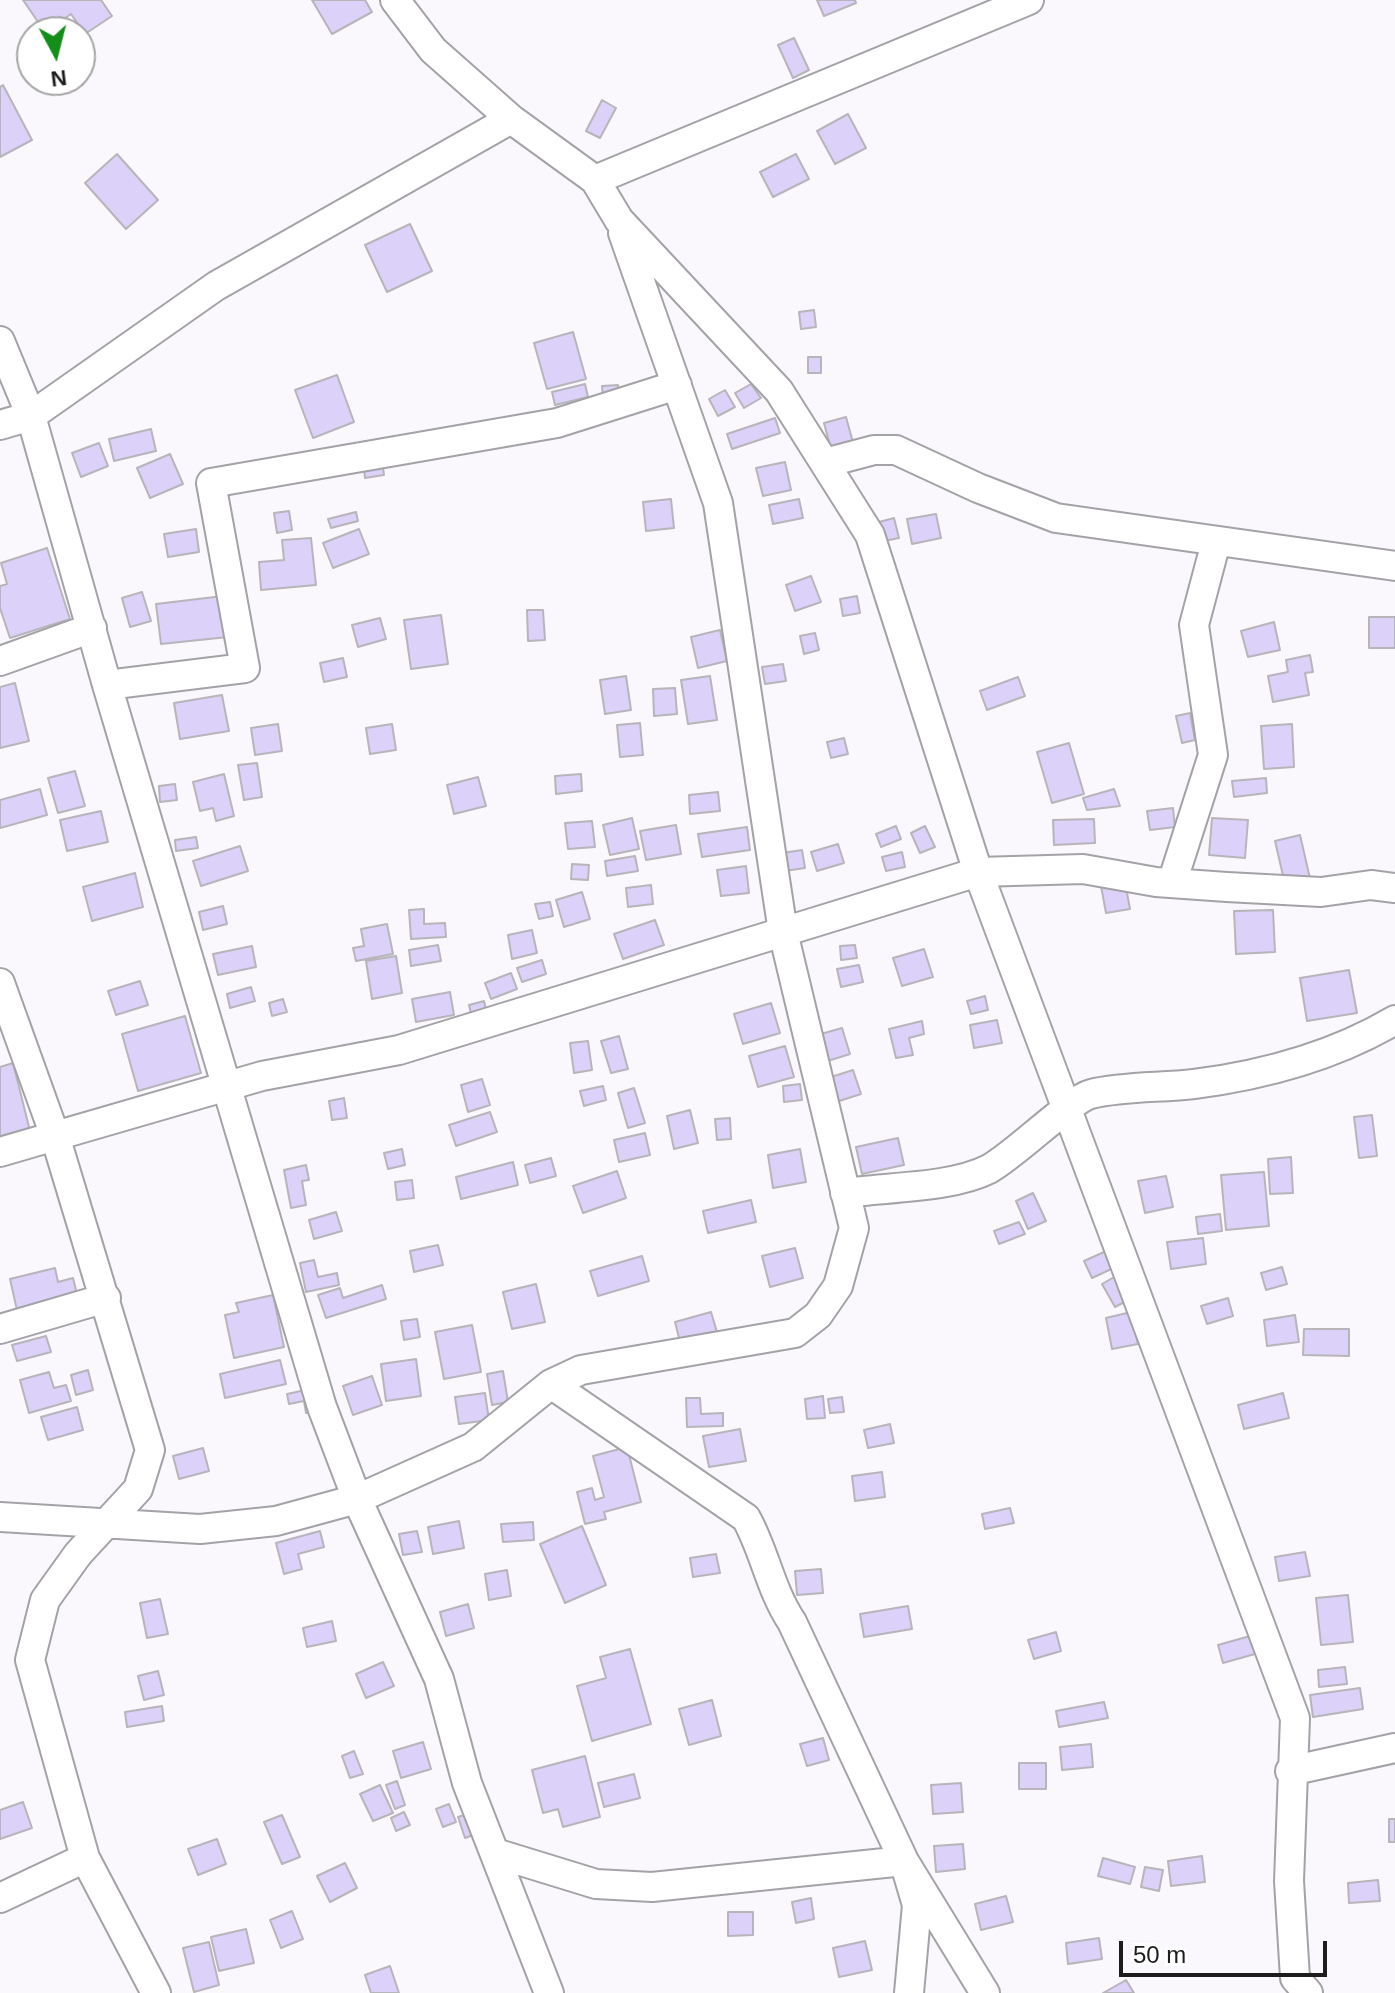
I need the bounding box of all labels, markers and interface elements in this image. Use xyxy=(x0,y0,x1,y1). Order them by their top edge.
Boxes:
north arrow xyxy=(16,16,96,96)
text: N xyxy=(49,65,68,92)
scale bar xyxy=(1123,1925,1331,1975)
text: 50 m xyxy=(1133,1941,1186,1968)

